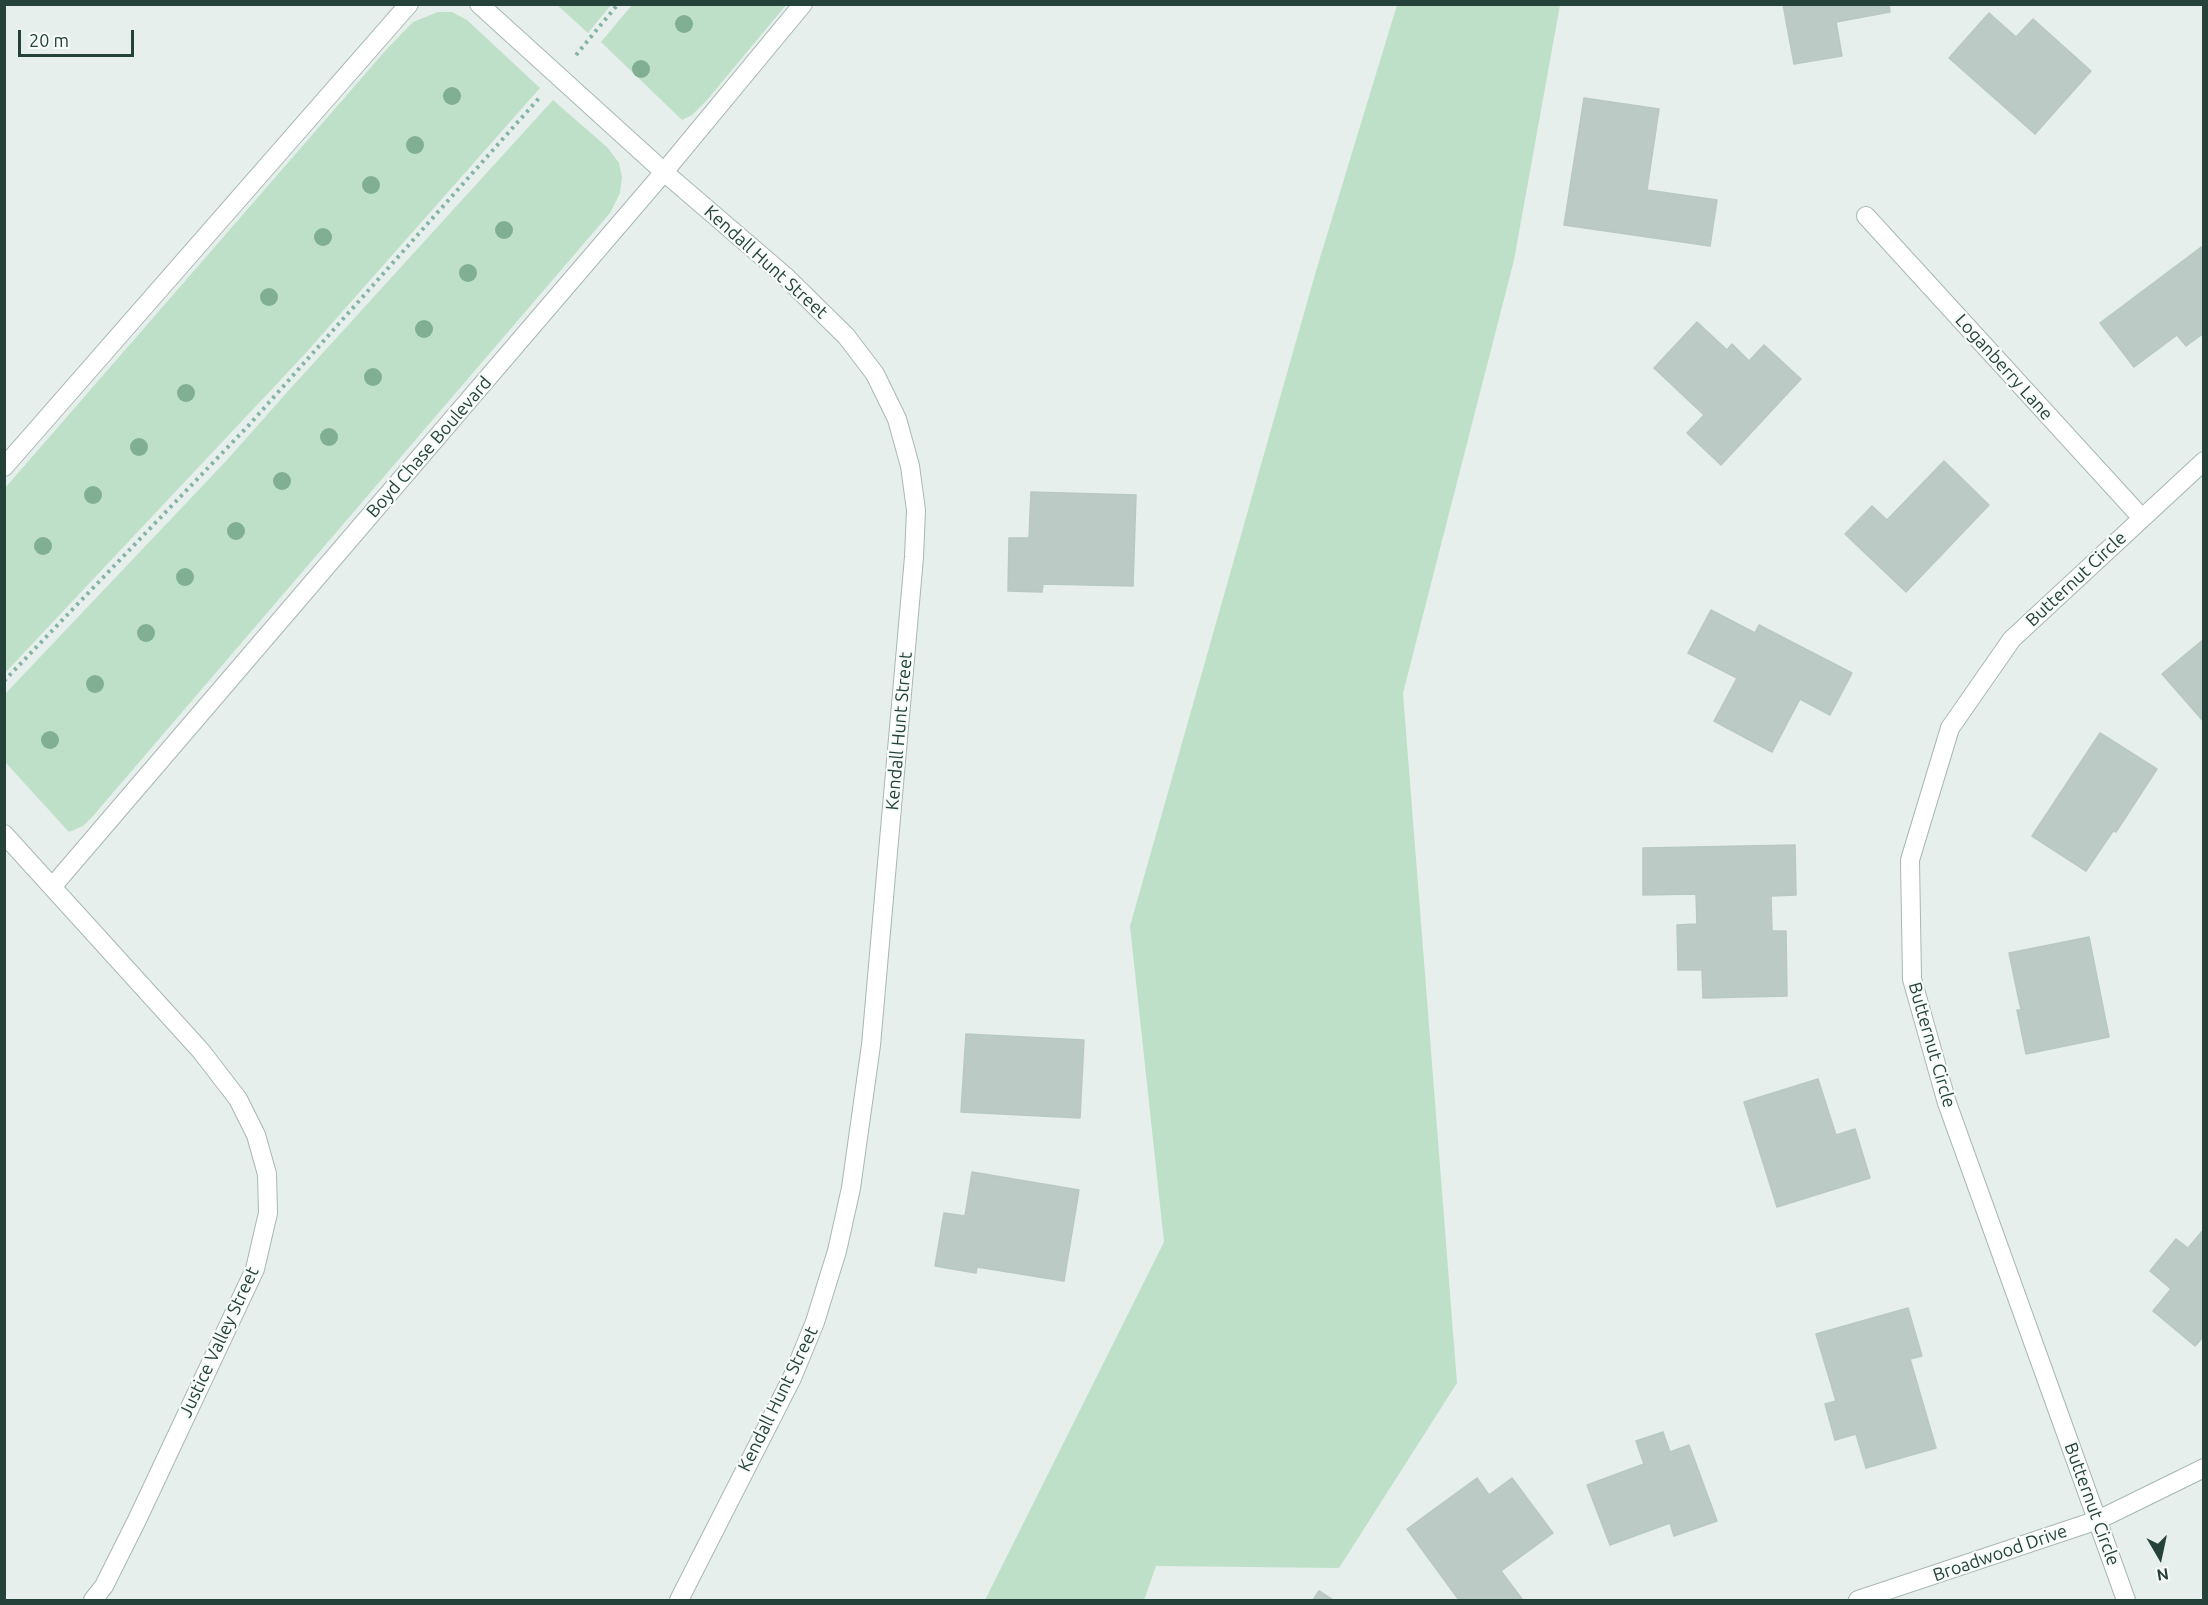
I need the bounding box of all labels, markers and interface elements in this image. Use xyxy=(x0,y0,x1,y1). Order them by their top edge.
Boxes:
scale bar xyxy=(21,18,136,56)
text: 20 m xyxy=(29,30,69,50)
street label: Kendall Hunt Street xyxy=(700,201,832,323)
street label: Loganberry Lane xyxy=(1951,309,2057,425)
street label: Boyd Chase Boulevard xyxy=(362,372,496,522)
street label: Butternut Circle xyxy=(2021,527,2131,631)
street label: Kendall Hunt Street xyxy=(881,651,917,811)
street label: Butternut Circle xyxy=(1904,980,1960,1110)
street label: Justice Valley Street xyxy=(175,1263,263,1421)
street label: Kendall Hunt Street xyxy=(733,1323,823,1475)
street label: Butternut Circle xyxy=(2060,1439,2124,1569)
street label: Broadwood Drive xyxy=(1930,1520,2070,1586)
north arrow xyxy=(2130,1527,2190,1587)
text: N xyxy=(2156,1565,2170,1585)

